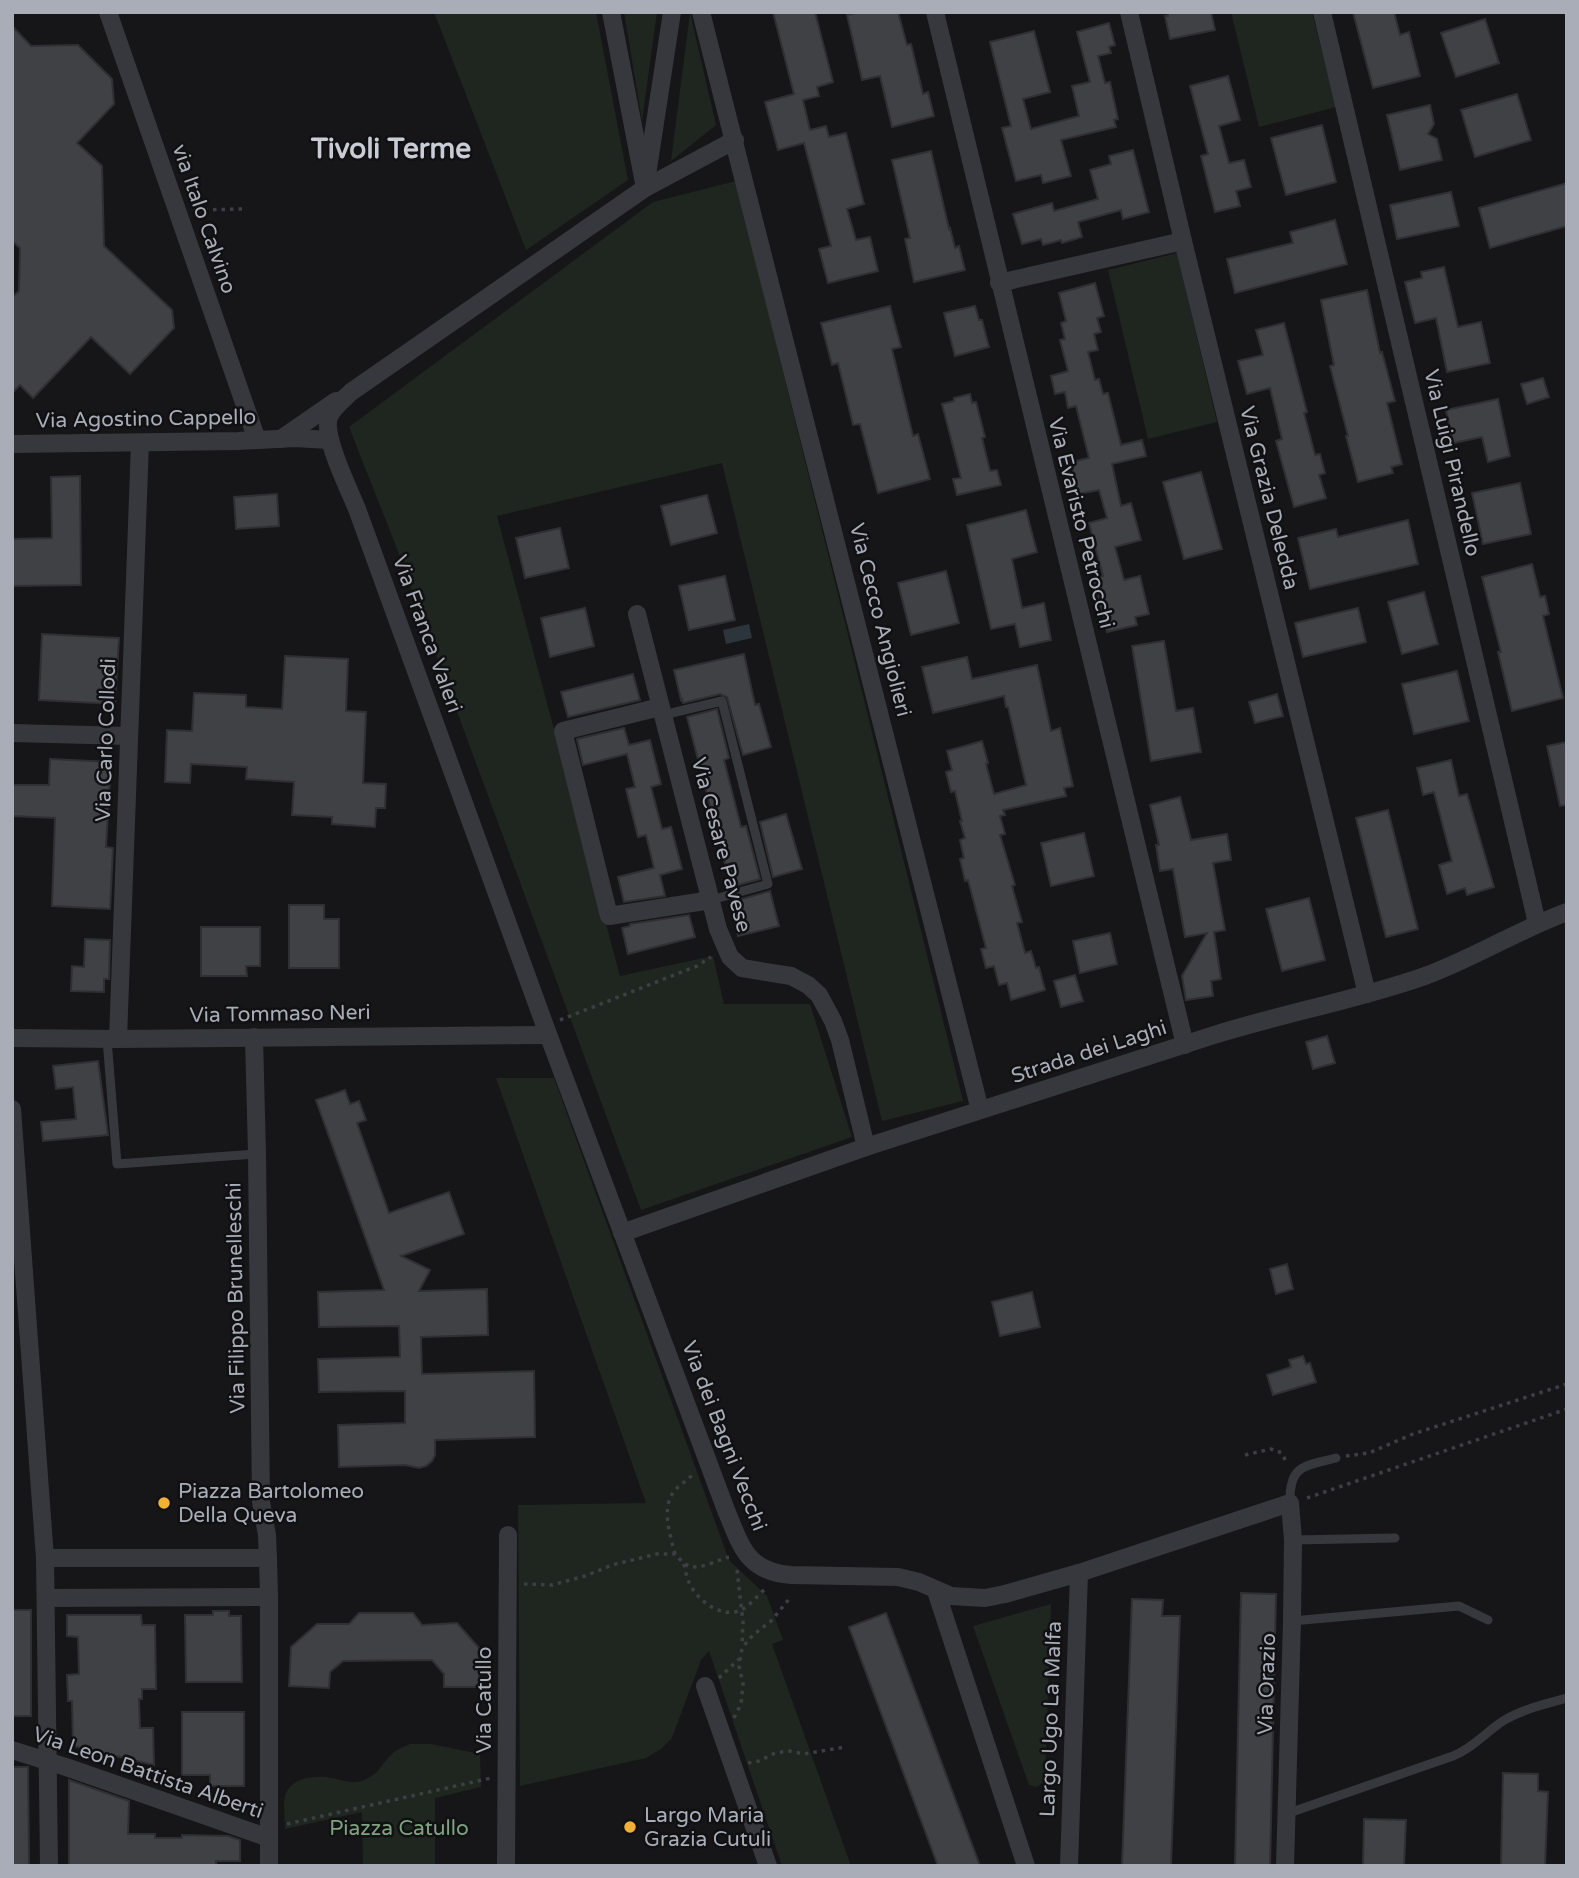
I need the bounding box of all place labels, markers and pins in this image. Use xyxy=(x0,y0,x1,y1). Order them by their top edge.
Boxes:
place label: Piazza Bartolomeo Della Queva xyxy=(178,1479,364,1528)
marker: Piazza Bartolomeo Della Queva xyxy=(156,1495,172,1511)
place label: Largo Maria Grazia Cutuli xyxy=(644,1803,771,1852)
marker: Largo Maria Grazia Cutuli xyxy=(622,1819,638,1835)

